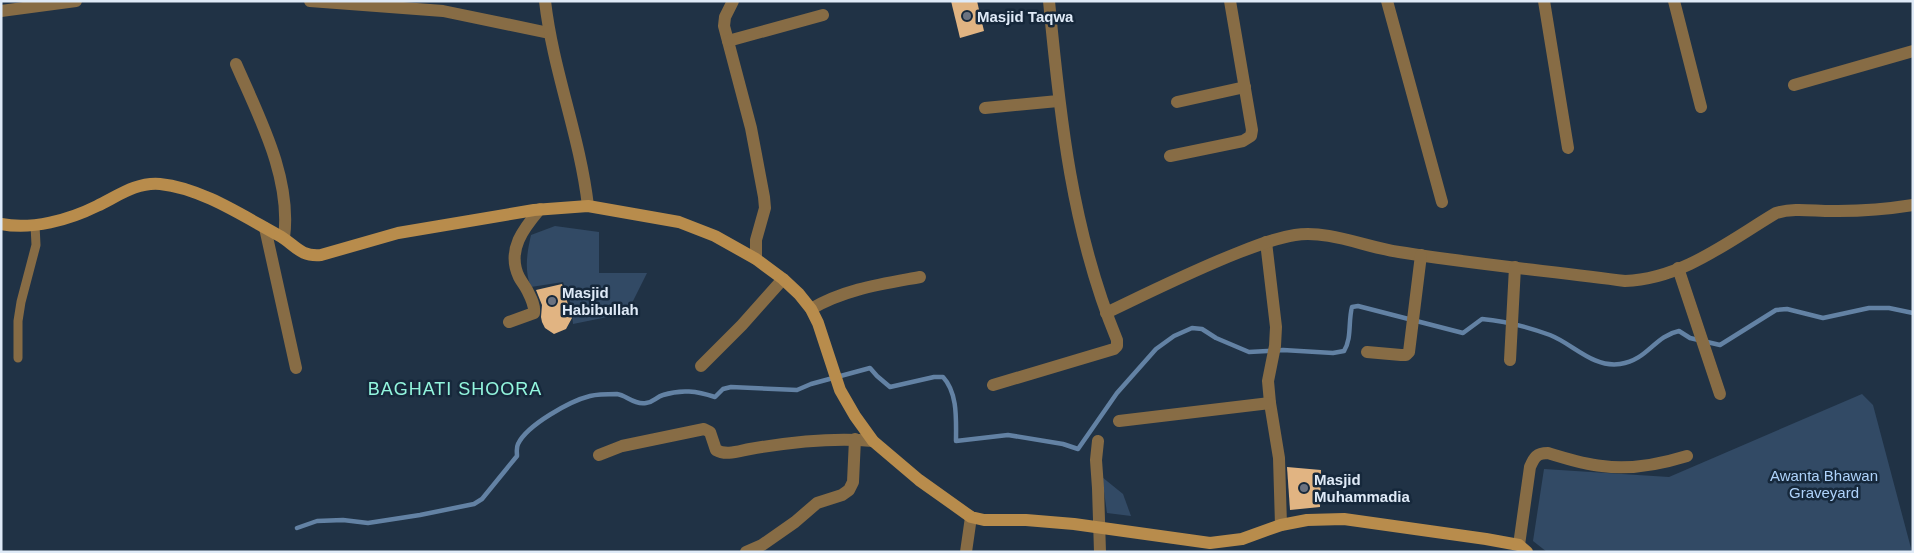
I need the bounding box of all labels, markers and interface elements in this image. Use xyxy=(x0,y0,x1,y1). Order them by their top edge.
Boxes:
place label: Masjid Taqwa xyxy=(977,8,1074,25)
marker: Masjid Taqwa xyxy=(961,10,973,22)
place label: Masjid Habibullah xyxy=(562,284,639,318)
marker: Masjid Habibullah xyxy=(546,295,558,307)
district label: BAGHATI SHOORA xyxy=(368,379,542,399)
park label: Awanta Bhawan Graveyard xyxy=(1770,467,1878,501)
place label: Masjid Muhammadia xyxy=(1314,471,1411,505)
marker: Masjid Muhammadia xyxy=(1298,482,1310,494)

